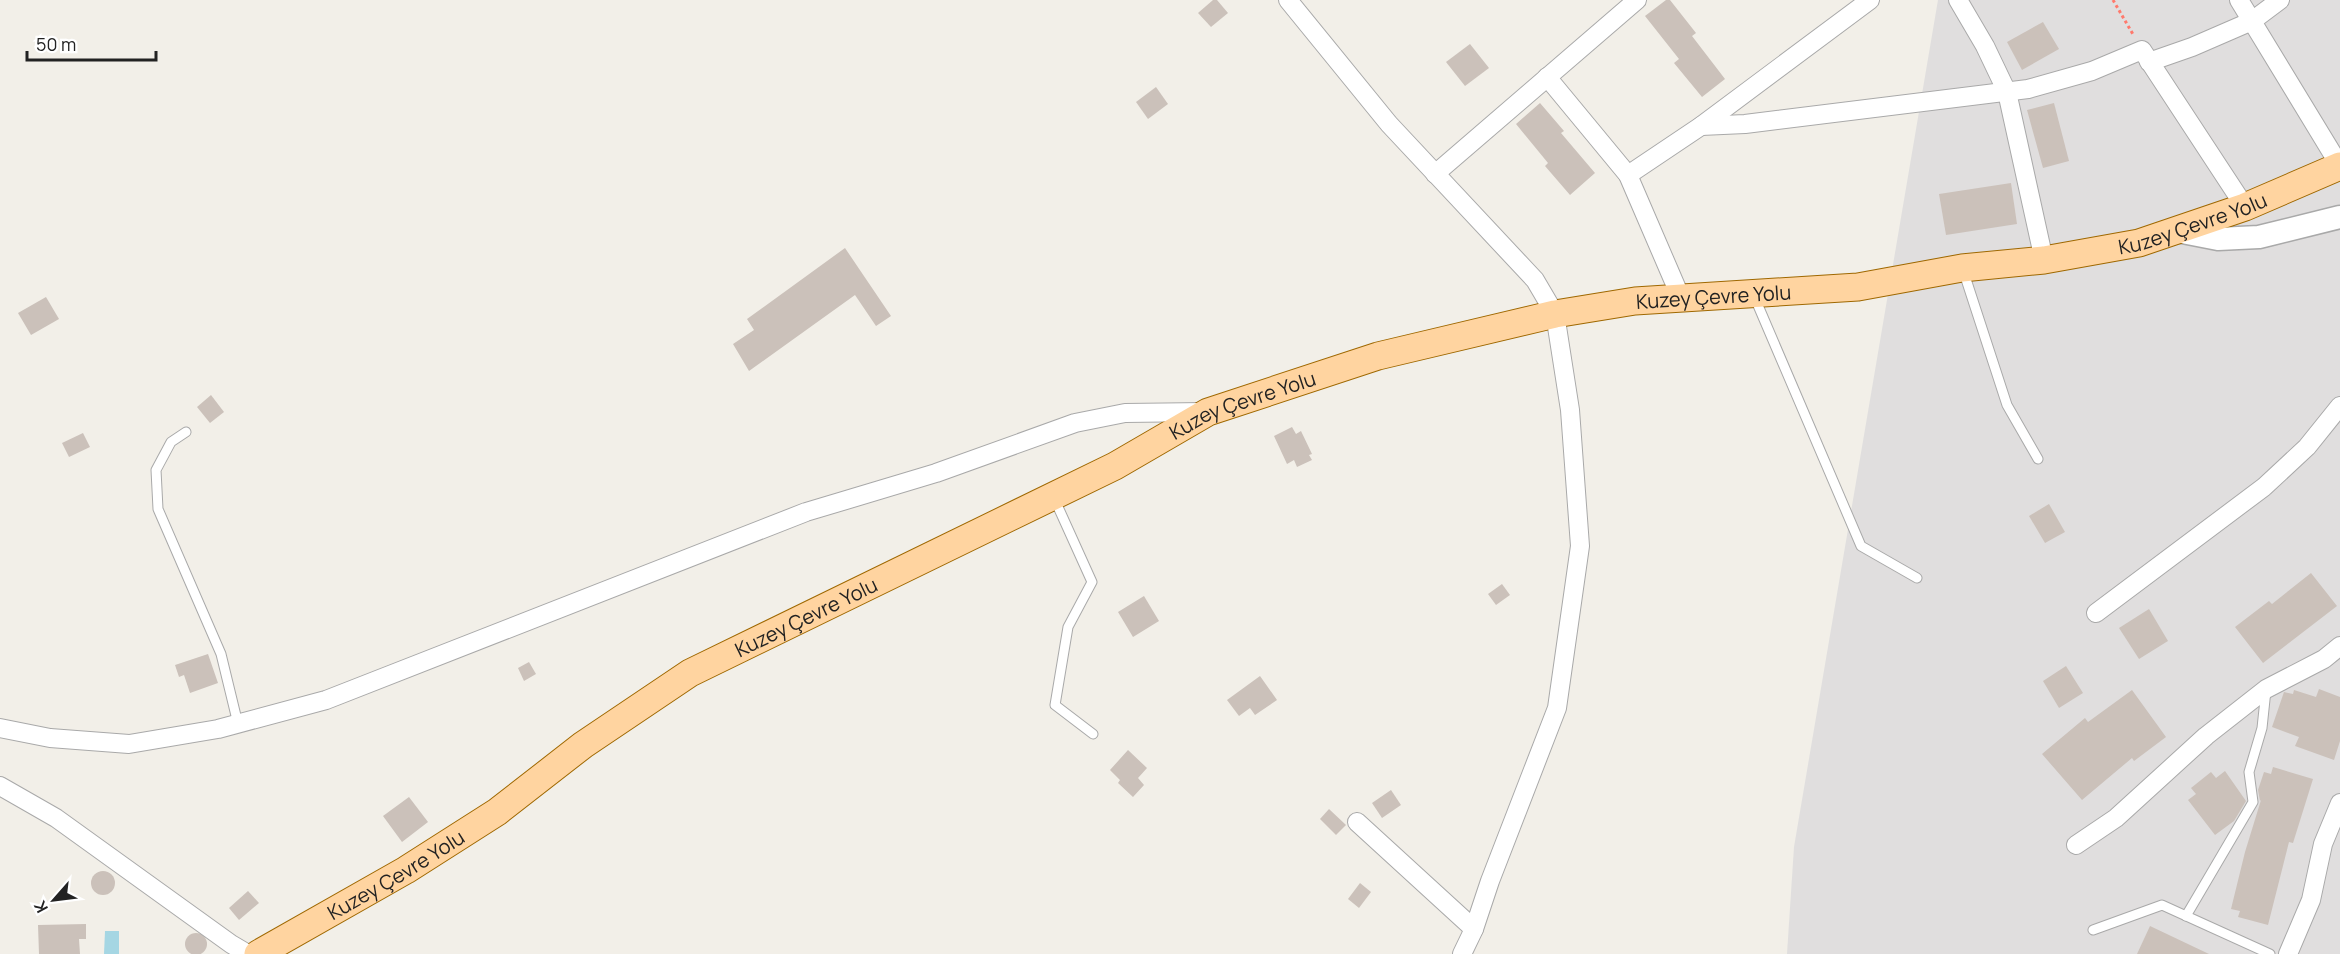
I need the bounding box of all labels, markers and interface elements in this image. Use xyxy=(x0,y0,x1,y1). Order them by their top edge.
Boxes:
scale bar xyxy=(27,24,156,62)
text: 50 m xyxy=(36,32,76,56)
street label: Kuzey Çevre Yolu xyxy=(2116,186,2271,260)
street label: Kuzey Çevre Yolu xyxy=(1635,278,1792,314)
street label: Kuzey Çevre Yolu xyxy=(1164,364,1319,445)
street label: Kuzey Çevre Yolu xyxy=(730,570,882,663)
street label: Kuzey Çevre Yolu xyxy=(322,823,469,926)
north arrow xyxy=(24,870,84,930)
text: K xyxy=(28,897,53,917)

